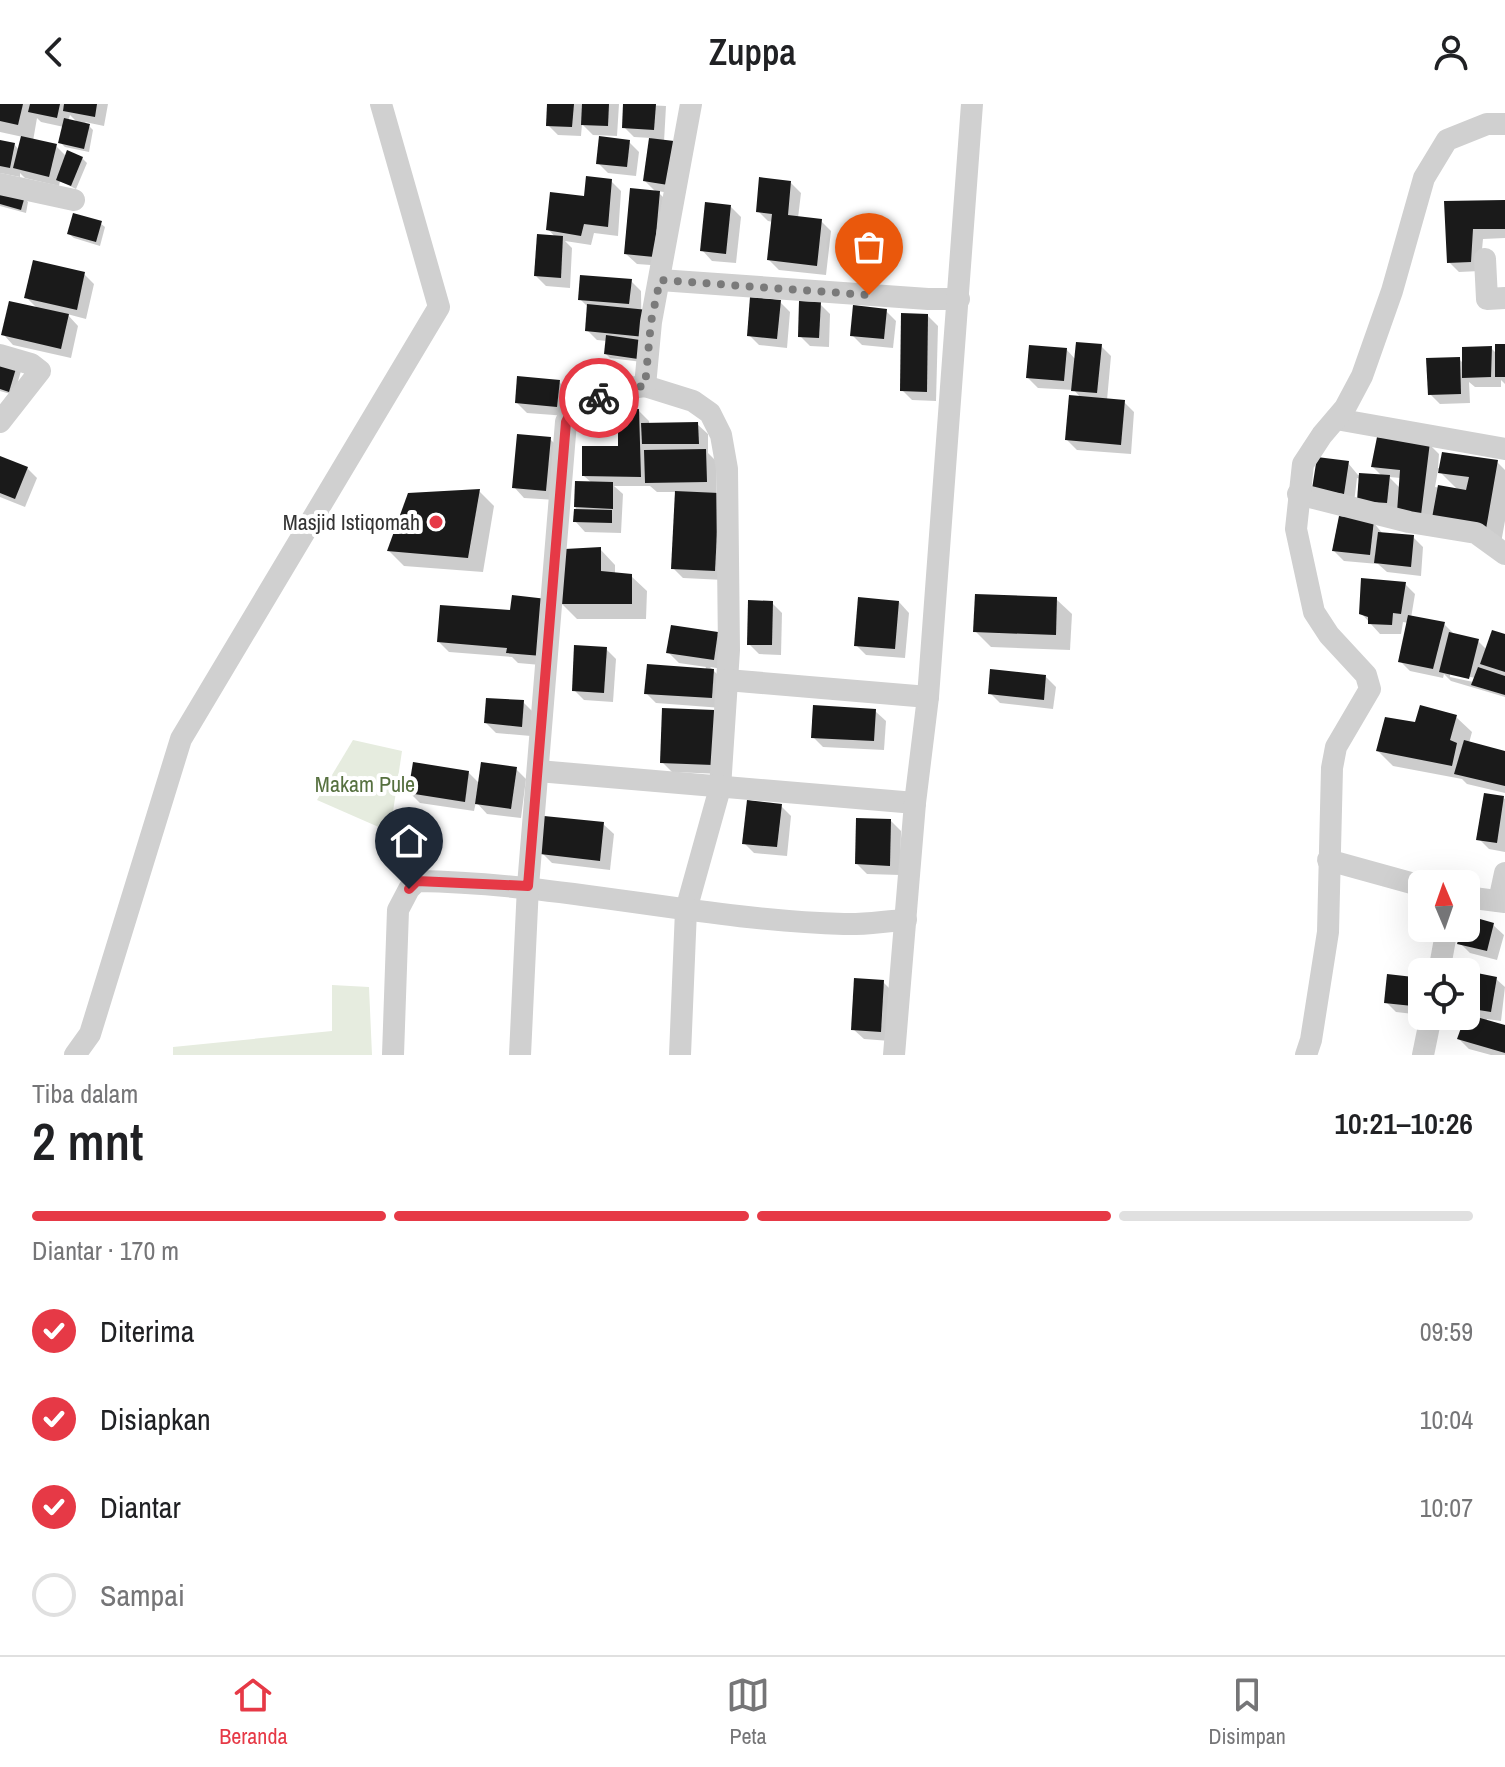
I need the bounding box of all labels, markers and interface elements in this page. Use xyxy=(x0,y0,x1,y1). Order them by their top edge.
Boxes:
text: Zuppa xyxy=(709,28,796,76)
icon: back xyxy=(32,30,76,74)
icon: person xyxy=(1429,30,1473,74)
pin xyxy=(835,213,903,295)
icon: bag xyxy=(847,225,891,269)
courier xyxy=(559,358,639,438)
icon: bike xyxy=(577,376,621,420)
place label: Masjid Istiqomah xyxy=(283,507,420,537)
marker: Masjid Istiqomah xyxy=(427,513,445,531)
park label: Makam Pule xyxy=(315,769,415,799)
pin xyxy=(375,807,443,889)
icon: home xyxy=(387,819,431,863)
north arrow xyxy=(1408,870,1480,942)
map controls xyxy=(1408,870,1480,1030)
button: locate xyxy=(1408,958,1480,1030)
text: Tiba dalam xyxy=(32,1076,138,1111)
text: 10:21–10:26 xyxy=(1334,1103,1473,1143)
text: 2 mnt xyxy=(32,1106,143,1176)
text: Diantar · 170 m xyxy=(32,1233,179,1268)
icon: check xyxy=(32,1309,76,1353)
text: Diterima xyxy=(100,1311,194,1351)
text: 09:59 xyxy=(1420,1314,1473,1349)
icon: check xyxy=(32,1397,76,1441)
text: Disiapkan xyxy=(100,1399,211,1439)
text: 10:04 xyxy=(1420,1402,1473,1437)
icon: check xyxy=(32,1485,76,1529)
text: Diantar xyxy=(100,1487,181,1527)
text: 10:07 xyxy=(1420,1490,1473,1525)
text: Sampai xyxy=(100,1575,185,1615)
tab: Beranda xyxy=(219,1673,287,1751)
tab: Peta xyxy=(726,1673,770,1751)
tab: Disimpan xyxy=(1209,1673,1286,1751)

